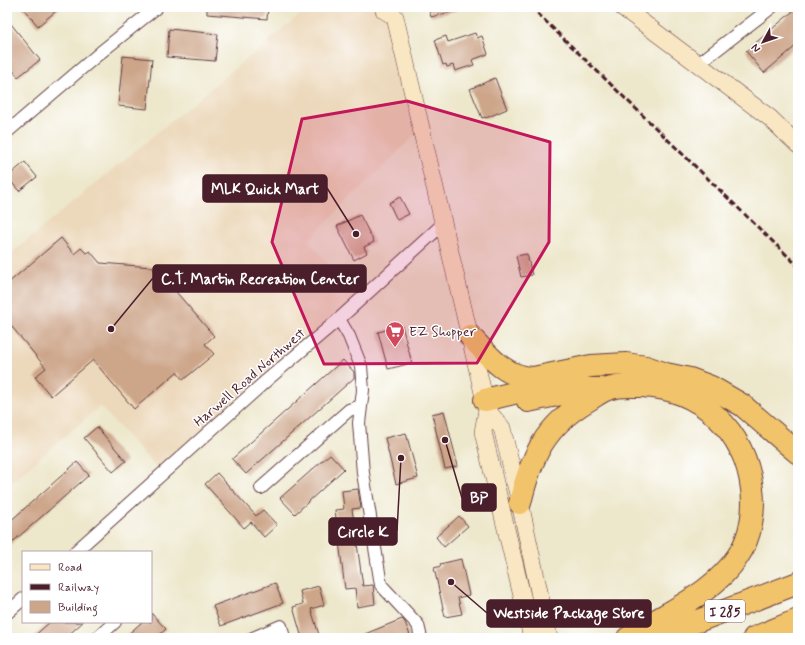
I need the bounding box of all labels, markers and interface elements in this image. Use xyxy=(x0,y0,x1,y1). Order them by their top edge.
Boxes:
north arrow xyxy=(743,22,783,62)
text: N xyxy=(748,40,764,55)
callout: MLK Quick Mart xyxy=(203,175,327,202)
text: MLK Quick Mart xyxy=(211,180,319,200)
callout: C.T. Martin Recreation Center xyxy=(153,265,366,292)
text: C.T. Martin Recreation Center xyxy=(161,270,360,290)
supermarket icon: EZ Shopper xyxy=(384,320,406,348)
place label: EZ Shopper xyxy=(409,323,477,341)
street label: Harwell Road Northwest xyxy=(190,324,309,431)
callout: BP xyxy=(462,484,496,511)
text: BP xyxy=(470,489,488,509)
callout: Circle K xyxy=(329,518,397,545)
text: Circle K xyxy=(337,523,390,543)
legend xyxy=(22,551,152,623)
text: Road xyxy=(58,560,82,576)
text: Railway xyxy=(58,580,100,596)
text: Building xyxy=(58,600,98,617)
callout: Westside Package Store xyxy=(487,600,651,627)
road number: I 285 xyxy=(705,600,745,622)
text: Westside Package Store xyxy=(492,604,645,626)

